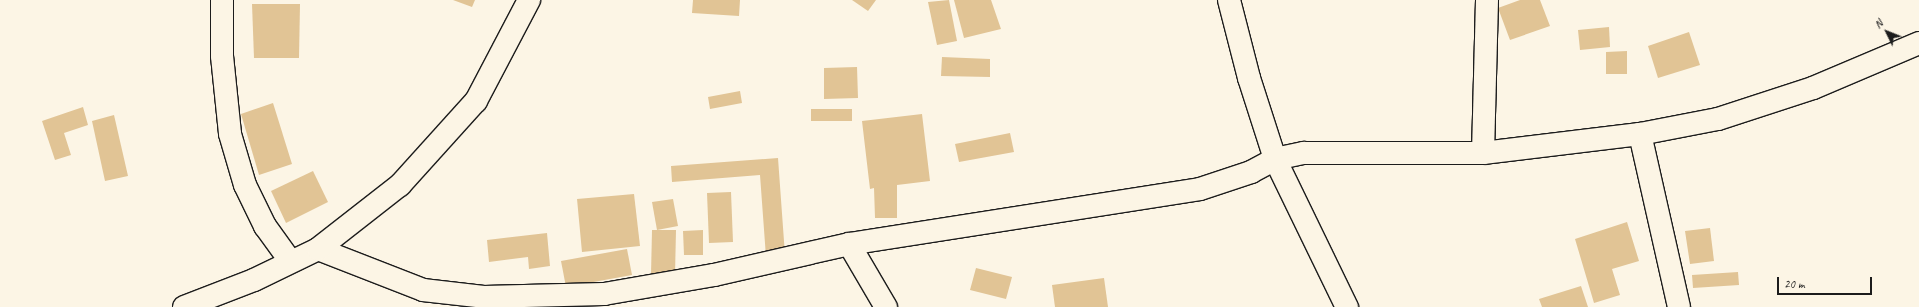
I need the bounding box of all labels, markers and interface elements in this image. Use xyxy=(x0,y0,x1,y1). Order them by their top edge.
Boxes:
north arrow xyxy=(1867,12,1907,52)
text: N xyxy=(1871,17,1886,31)
scale bar xyxy=(1779,269,1874,295)
text: 20 m xyxy=(1784,276,1804,292)

